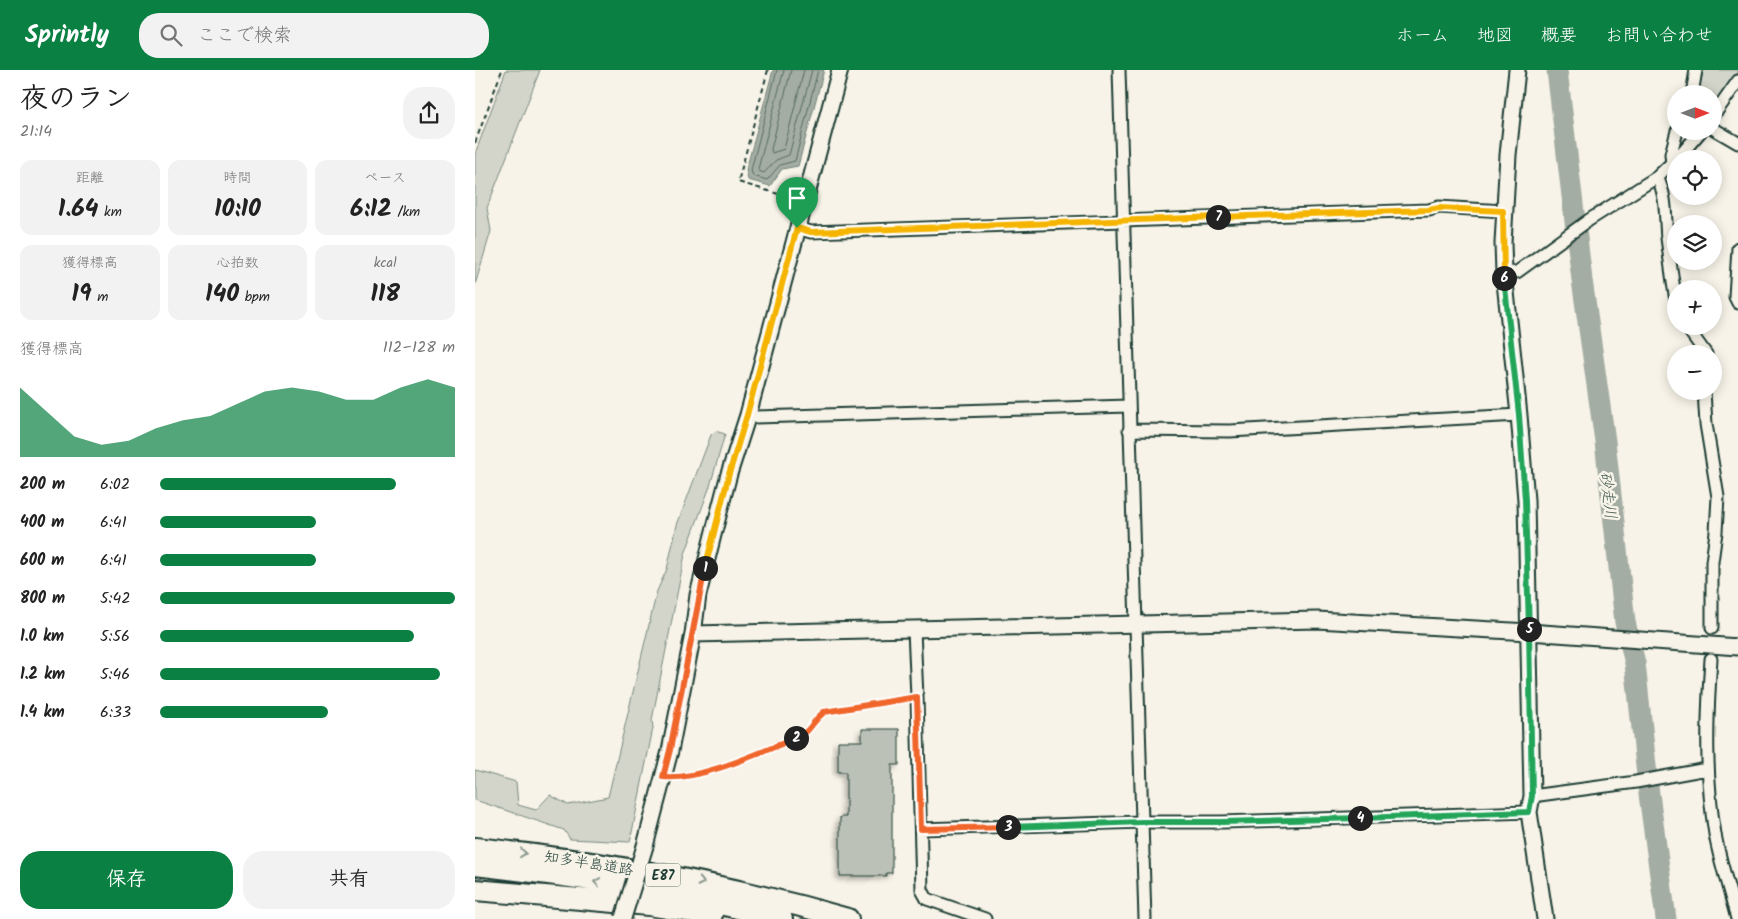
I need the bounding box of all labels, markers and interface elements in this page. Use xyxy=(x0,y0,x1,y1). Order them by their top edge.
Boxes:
search box xyxy=(139,13,489,58)
text: Sprintly xyxy=(25,16,109,55)
icon: search xyxy=(157,21,185,49)
text: ここで検索 xyxy=(197,21,292,51)
text: ホーム xyxy=(1396,22,1449,51)
text: 地図 xyxy=(1477,22,1513,51)
text: 概要 xyxy=(1541,22,1577,51)
text: お問い合わせ xyxy=(1605,22,1713,51)
text: 夜のラン xyxy=(20,77,132,122)
north arrow xyxy=(1667,85,1723,140)
map controls xyxy=(1667,85,1722,400)
button: share xyxy=(403,87,455,139)
text: 21:14 xyxy=(20,119,52,144)
button: locate xyxy=(1667,150,1722,205)
text: 距離 xyxy=(76,167,104,189)
text: 時間 xyxy=(223,167,251,189)
text: ペース xyxy=(365,167,406,189)
pin xyxy=(776,177,818,228)
icon: arrive xyxy=(783,184,811,212)
text: 1.64 xyxy=(58,189,98,229)
text: 10:10 xyxy=(214,189,261,229)
text: 6:12 xyxy=(350,189,392,229)
text: km xyxy=(98,201,122,223)
text: /km xyxy=(392,201,420,223)
pin: 7 xyxy=(1205,204,1231,230)
text: 7 xyxy=(1215,206,1222,228)
button: layers xyxy=(1667,215,1722,270)
text: 獲得標高 xyxy=(62,252,118,274)
text: 心拍数 xyxy=(216,252,258,274)
text: kcal xyxy=(374,252,397,274)
pin: 6 xyxy=(1491,266,1517,290)
text: 6 xyxy=(1501,267,1508,289)
text: 19 xyxy=(71,274,92,314)
text: 140 xyxy=(205,274,239,314)
text: 118 xyxy=(370,274,400,314)
button: + xyxy=(1667,280,1722,335)
text: m xyxy=(92,286,108,308)
text: bpm xyxy=(239,286,270,308)
text: 112–128 m xyxy=(383,335,455,360)
text: 獲得標高 xyxy=(20,337,84,362)
button: − xyxy=(1667,345,1722,400)
water label: 砂走川 xyxy=(1592,470,1623,521)
text: 200 m xyxy=(20,472,65,497)
text: 6:02 xyxy=(100,472,130,497)
text: 400 m xyxy=(20,510,64,535)
text: 6:41 xyxy=(100,510,127,535)
text: 600 m xyxy=(20,548,64,573)
text: 6:41 xyxy=(100,548,127,573)
pin: 1 xyxy=(693,556,717,580)
text: 1 xyxy=(703,557,708,579)
text: 800 m xyxy=(20,586,65,611)
text: 5:42 xyxy=(100,586,131,611)
pin: 5 xyxy=(1517,616,1541,642)
text: 5 xyxy=(1526,618,1533,640)
text: 1.0 km xyxy=(20,624,64,649)
text: 5:56 xyxy=(100,624,130,649)
text: 1.2 km xyxy=(20,662,65,687)
text: 5:46 xyxy=(100,662,130,687)
text: 1.4 km xyxy=(20,700,65,725)
text: 6:33 xyxy=(100,700,131,725)
pin: 2 xyxy=(783,726,809,750)
text: 2 xyxy=(792,727,801,749)
pin: 4 xyxy=(1347,806,1373,830)
text: 4 xyxy=(1357,807,1364,829)
pin: 3 xyxy=(995,814,1021,840)
text: 3 xyxy=(1005,816,1012,838)
street label: 知多半島道路 xyxy=(543,845,635,883)
one-way arrow xyxy=(520,847,528,858)
button: 保存 xyxy=(20,851,233,909)
button: 共有 xyxy=(243,851,455,909)
road number: E87 xyxy=(645,864,681,886)
one-way arrow xyxy=(593,877,602,887)
one-way arrow xyxy=(697,877,705,887)

